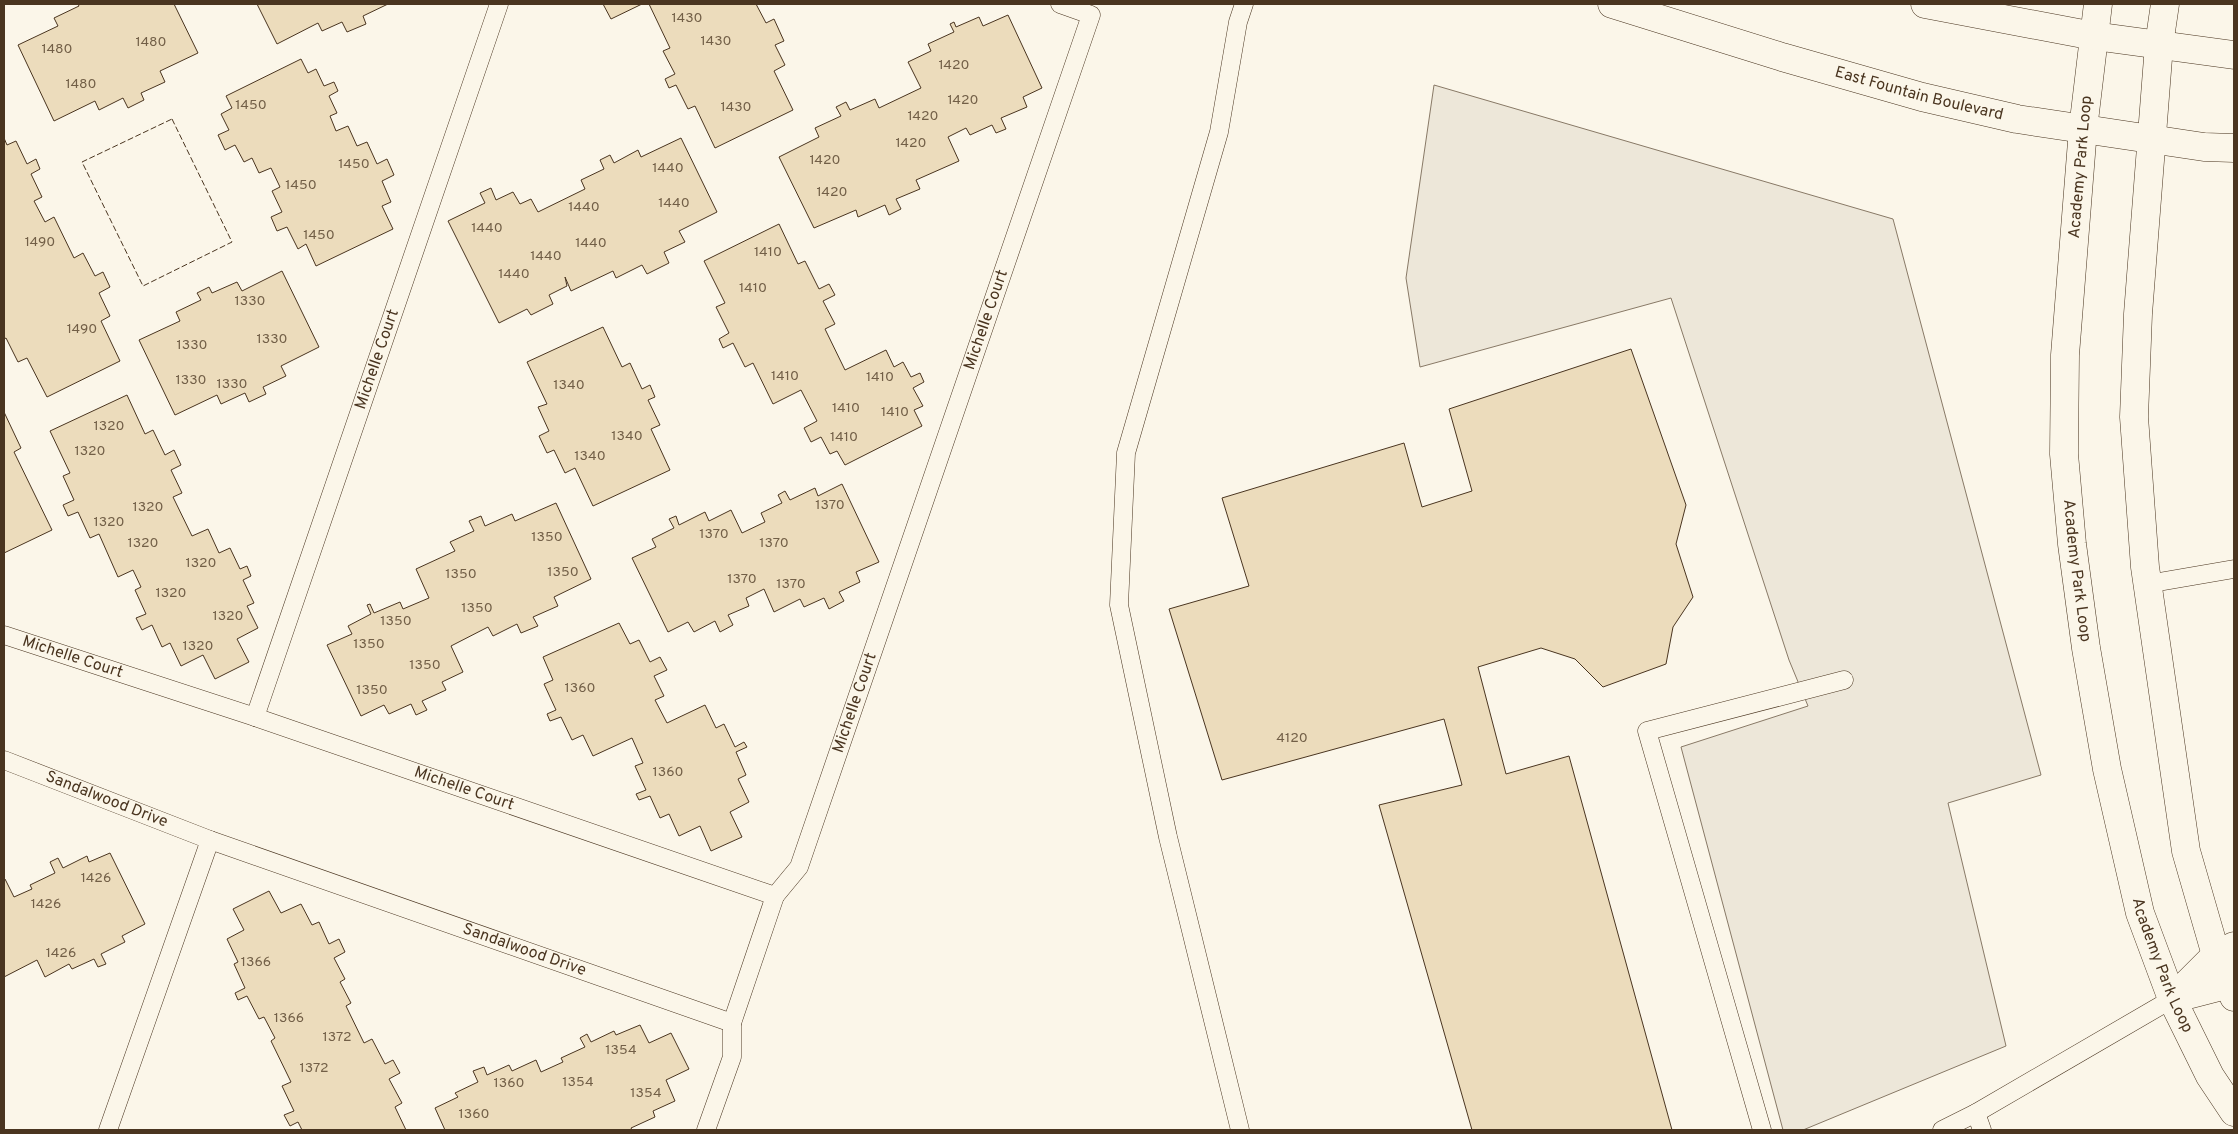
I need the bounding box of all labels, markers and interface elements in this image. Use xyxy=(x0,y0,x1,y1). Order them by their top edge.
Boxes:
house number: 1430 xyxy=(672,10,702,27)
house number: 1430 xyxy=(701,33,731,50)
house number: 1480 xyxy=(135,34,167,51)
house number: 1480 xyxy=(41,41,73,58)
house number: 1420 xyxy=(938,57,970,74)
street label: East Fountain Boulevard xyxy=(1832,63,2005,125)
house number: 1480 xyxy=(65,76,97,93)
house number: 1420 xyxy=(947,92,979,109)
street label: Academy Park Loop xyxy=(2065,95,2097,239)
house number: 1450 xyxy=(235,97,267,114)
house number: 1430 xyxy=(721,99,751,116)
house number: 1420 xyxy=(907,108,939,125)
house number: 1420 xyxy=(895,135,927,152)
house number: 1420 xyxy=(809,152,841,169)
house number: 1450 xyxy=(338,156,370,173)
house number: 1440 xyxy=(652,160,684,177)
house number: 1450 xyxy=(285,177,317,194)
house number: 1420 xyxy=(816,184,848,201)
house number: 1440 xyxy=(658,195,690,212)
house number: 1440 xyxy=(568,199,600,216)
house number: 1440 xyxy=(471,220,503,237)
house number: 1450 xyxy=(303,227,335,244)
house number: 1490 xyxy=(25,234,55,251)
house number: 1440 xyxy=(575,235,607,252)
house number: 1410 xyxy=(754,244,782,261)
house number: 1440 xyxy=(530,248,562,265)
house number: 1440 xyxy=(498,266,530,283)
street label: Michelle Court xyxy=(960,267,1013,373)
house number: 1410 xyxy=(739,280,767,297)
house number: 1330 xyxy=(235,293,265,310)
street label: Michelle Court xyxy=(351,307,404,412)
house number: 1490 xyxy=(67,321,97,338)
house number: 1330 xyxy=(257,331,287,348)
house number: 1330 xyxy=(177,337,207,354)
house number: 1410 xyxy=(771,368,799,385)
house number: 1410 xyxy=(866,369,894,386)
house number: 1330 xyxy=(176,372,206,389)
house number: 1330 xyxy=(217,376,247,393)
house number: 1340 xyxy=(553,377,585,394)
house number: 1410 xyxy=(832,400,860,417)
house number: 1410 xyxy=(881,404,909,421)
house number: 1320 xyxy=(94,418,124,435)
house number: 1340 xyxy=(611,428,643,445)
house number: 1410 xyxy=(830,429,858,446)
house number: 1320 xyxy=(75,443,105,460)
house number: 1340 xyxy=(574,448,606,465)
house number: 1370 xyxy=(815,497,845,514)
house number: 1320 xyxy=(133,499,163,516)
street label: Academy Park Loop xyxy=(2058,499,2095,643)
house number: 1320 xyxy=(94,514,124,531)
house number: 1370 xyxy=(699,526,729,543)
house number: 1350 xyxy=(531,529,563,546)
house number: 1320 xyxy=(128,535,158,552)
house number: 1370 xyxy=(759,535,789,552)
house number: 1320 xyxy=(186,555,216,572)
house number: 1350 xyxy=(547,564,579,581)
house number: 1350 xyxy=(445,566,477,583)
house number: 1370 xyxy=(727,571,757,588)
house number: 1370 xyxy=(776,576,806,593)
house number: 1320 xyxy=(156,585,186,602)
house number: 1350 xyxy=(461,600,493,617)
house number: 1320 xyxy=(213,608,243,625)
house number: 1350 xyxy=(380,613,412,630)
street label: Michelle Court xyxy=(20,632,125,683)
house number: 1350 xyxy=(353,636,385,653)
house number: 1320 xyxy=(183,638,213,655)
street label: Michelle Court xyxy=(829,650,882,756)
house number: 1350 xyxy=(409,657,441,674)
house number: 1360 xyxy=(565,680,596,697)
house number: 1350 xyxy=(356,682,388,699)
house number: 4120 xyxy=(1276,730,1308,747)
street label: Michelle Court xyxy=(411,762,517,815)
house number: 1360 xyxy=(653,764,684,781)
street label: Sandalwood Drive xyxy=(43,767,171,833)
house number: 1426 xyxy=(81,870,111,887)
house number: 1426 xyxy=(31,896,61,913)
street label: Academy Park Loop xyxy=(2127,896,2197,1036)
street label: Sandalwood Drive xyxy=(460,919,589,981)
house number: 1426 xyxy=(46,945,76,962)
house number: 1366 xyxy=(241,954,271,971)
house number: 1366 xyxy=(274,1010,304,1027)
house number: 1372 xyxy=(322,1029,352,1046)
house number: 1354 xyxy=(605,1042,637,1059)
house number: 1372 xyxy=(299,1060,329,1077)
house number: 1354 xyxy=(562,1074,594,1091)
house number: 1360 xyxy=(494,1075,525,1092)
house number: 1354 xyxy=(630,1085,662,1102)
house number: 1360 xyxy=(459,1106,490,1123)

